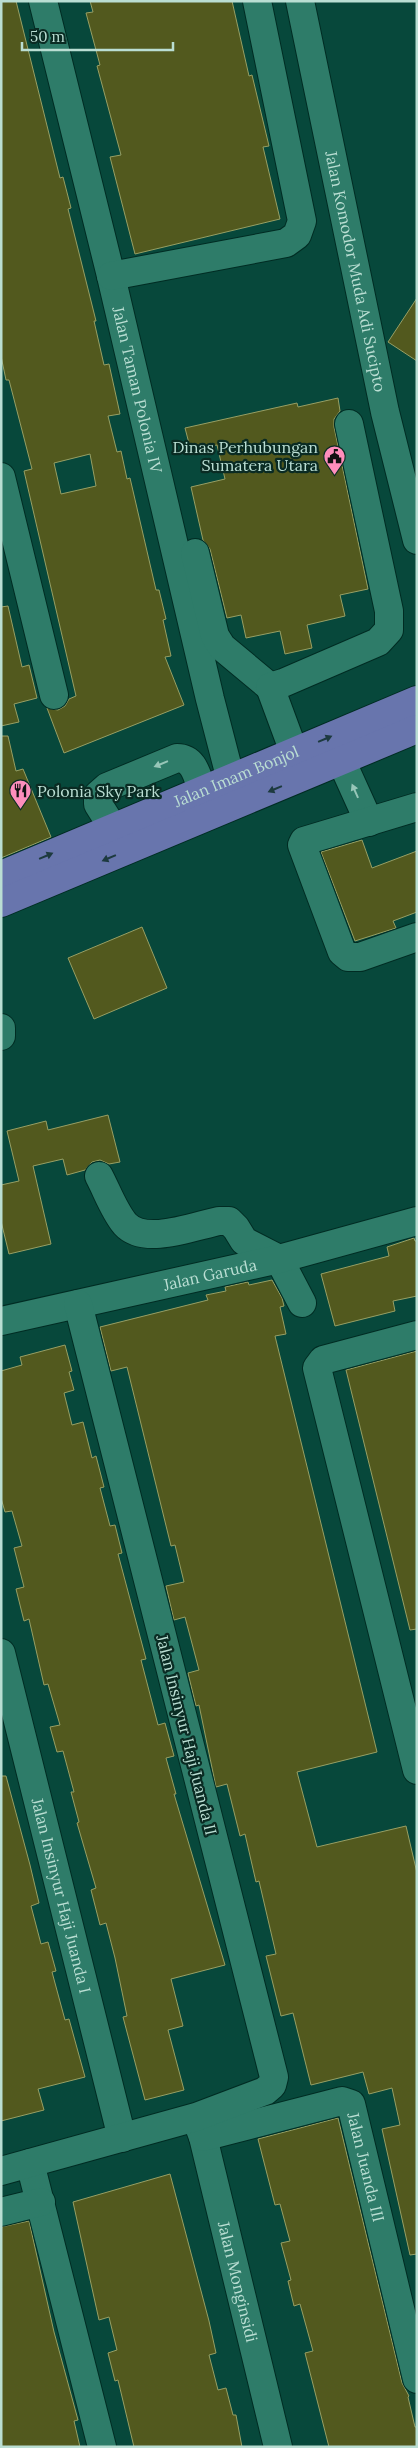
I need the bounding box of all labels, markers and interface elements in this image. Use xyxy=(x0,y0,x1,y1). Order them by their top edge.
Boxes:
scale bar xyxy=(22,20,174,52)
text: 50 m xyxy=(30,27,65,46)
street label: Jalan Komodor Muda Adi Sucipto xyxy=(321,148,391,394)
street label: Jalan Taman Polonia IV xyxy=(108,303,167,475)
place label: Dinas Perhubungan Sumatera Utara xyxy=(172,437,318,475)
public building icon: Dinas Perhubungan Sumatera Utara xyxy=(322,444,346,475)
one-way arrow xyxy=(318,735,333,743)
street label: Jalan Imam Bonjol xyxy=(170,741,302,812)
one-way arrow xyxy=(154,761,169,768)
restaurant icon: Polonia Sky Park xyxy=(9,779,33,810)
place label: Polonia Sky Park xyxy=(37,781,160,801)
one-way arrow xyxy=(350,784,358,798)
one-way arrow xyxy=(268,785,282,793)
one-way arrow xyxy=(39,852,53,860)
one-way arrow xyxy=(101,854,116,862)
street label: Jalan Garuda xyxy=(160,1254,259,1295)
street label: Jalan Insinyur Haji Juanda II xyxy=(152,1632,222,1837)
street label: Jalan Insinyur Haji Juanda I xyxy=(27,1795,96,1995)
street label: Jalan Juanda III xyxy=(343,2109,389,2224)
street label: Jalan Monginsidi xyxy=(214,2218,262,2344)

